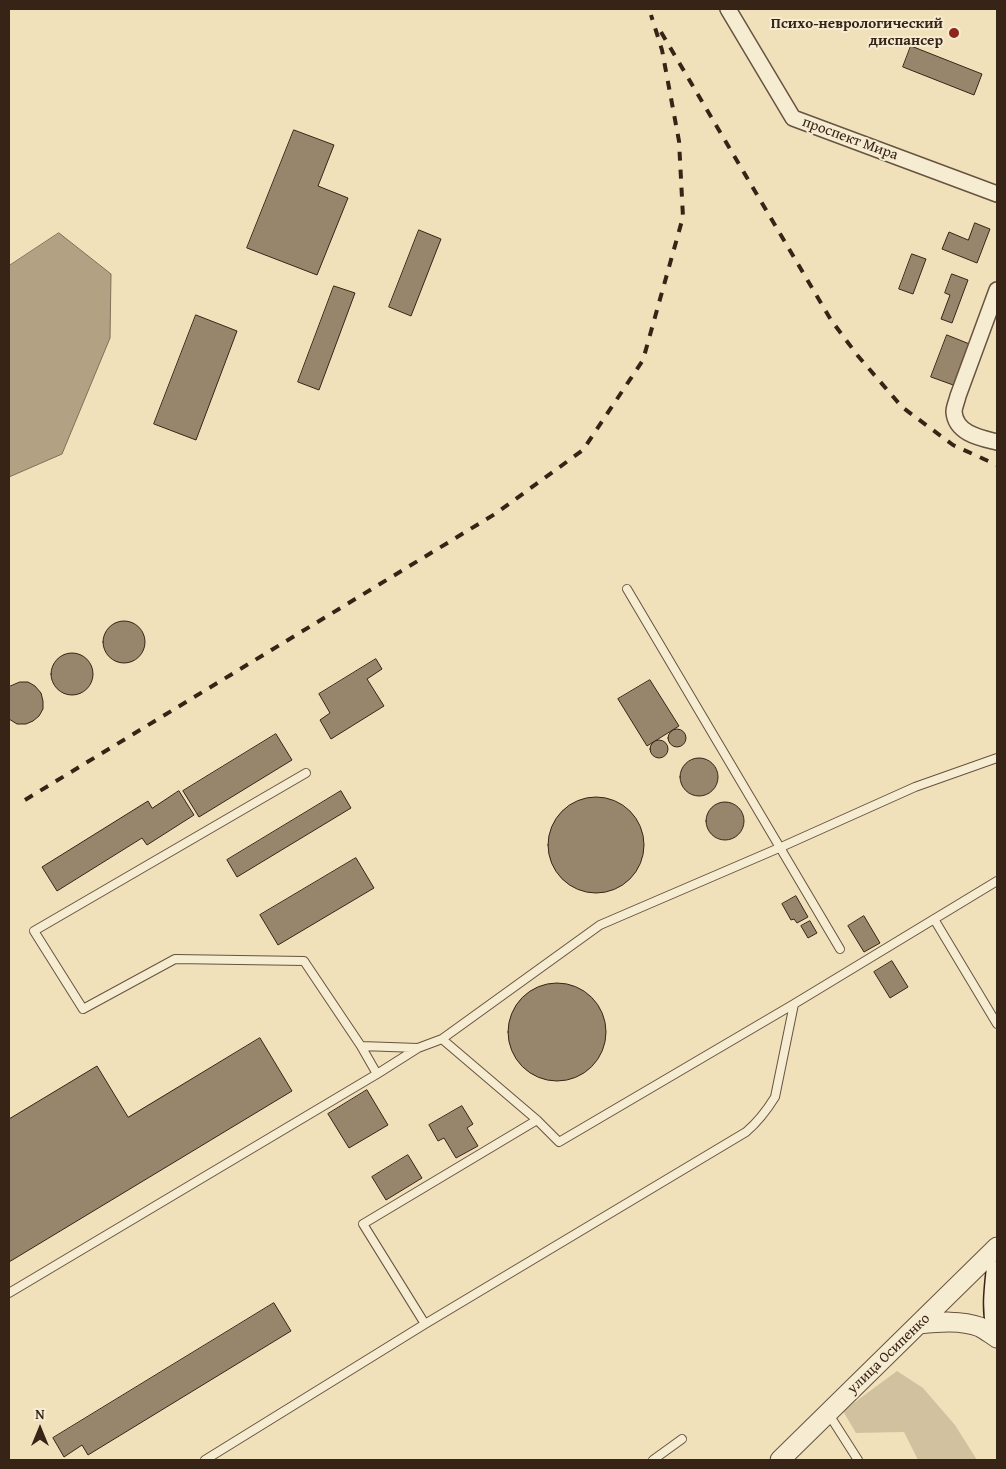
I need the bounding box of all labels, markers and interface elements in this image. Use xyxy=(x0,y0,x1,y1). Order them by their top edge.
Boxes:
place label: Психо-неврологический диспансер xyxy=(771,15,943,50)
marker: Психо-неврологический диспансер xyxy=(947,26,961,40)
street label: проспект Мира xyxy=(800,113,900,165)
street label: улица Осипенко xyxy=(844,1310,934,1398)
north arrow xyxy=(15,1404,65,1454)
text: N xyxy=(35,1404,45,1424)

